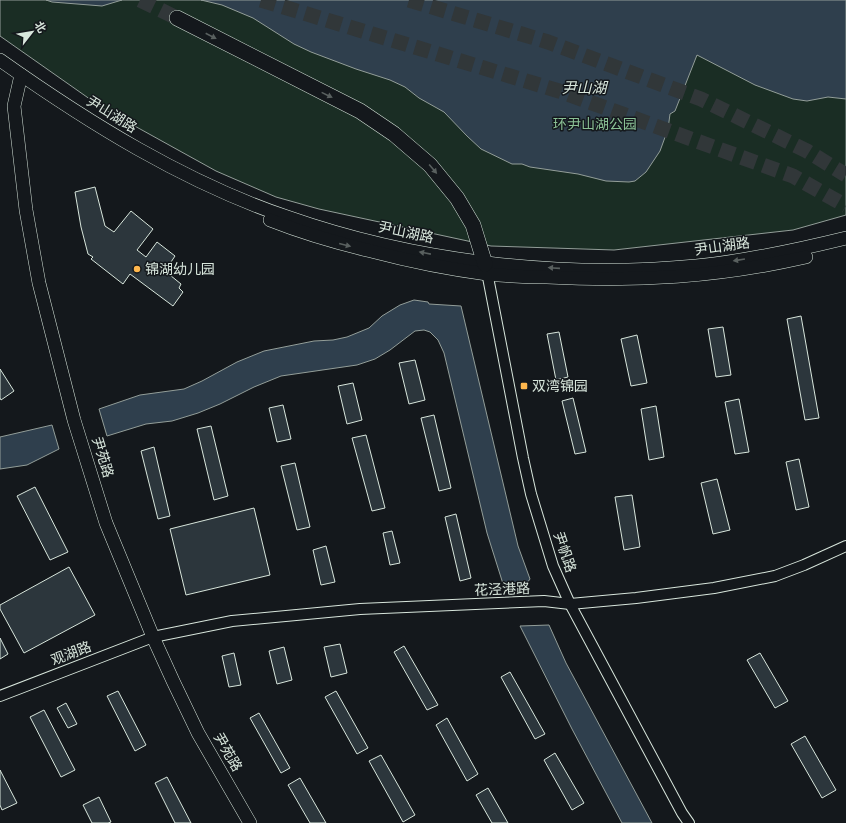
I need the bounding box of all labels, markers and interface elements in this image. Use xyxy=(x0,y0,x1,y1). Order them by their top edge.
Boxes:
north arrow xyxy=(12,12,52,52)
text: 北 xyxy=(32,19,49,35)
one-way arrow xyxy=(206,33,217,39)
water label: 尹山湖 xyxy=(561,78,608,97)
street label: 尹山湖路 xyxy=(83,92,141,136)
one-way arrow xyxy=(321,92,333,98)
park label: 环尹山湖公园 xyxy=(553,115,637,133)
one-way arrow xyxy=(429,163,438,174)
street label: 尹山湖路 xyxy=(377,217,435,247)
street label: 尹山湖路 xyxy=(693,233,751,259)
one-way arrow xyxy=(340,242,352,248)
one-way arrow xyxy=(419,250,431,256)
one-way arrow xyxy=(733,257,745,263)
place label: 锦湖幼儿园 xyxy=(145,260,215,278)
marker: 锦湖幼儿园 xyxy=(132,264,142,274)
one-way arrow xyxy=(548,265,560,272)
place label: 双湾锦园 xyxy=(532,377,588,395)
marker: 双湾锦园 xyxy=(519,381,529,391)
street label: 尹苑路 xyxy=(88,434,118,480)
street label: 尹帆路 xyxy=(550,529,580,575)
street label: 花泾港路 xyxy=(474,579,530,599)
street label: 观湖路 xyxy=(48,637,94,669)
street label: 尹苑路 xyxy=(210,729,246,775)

